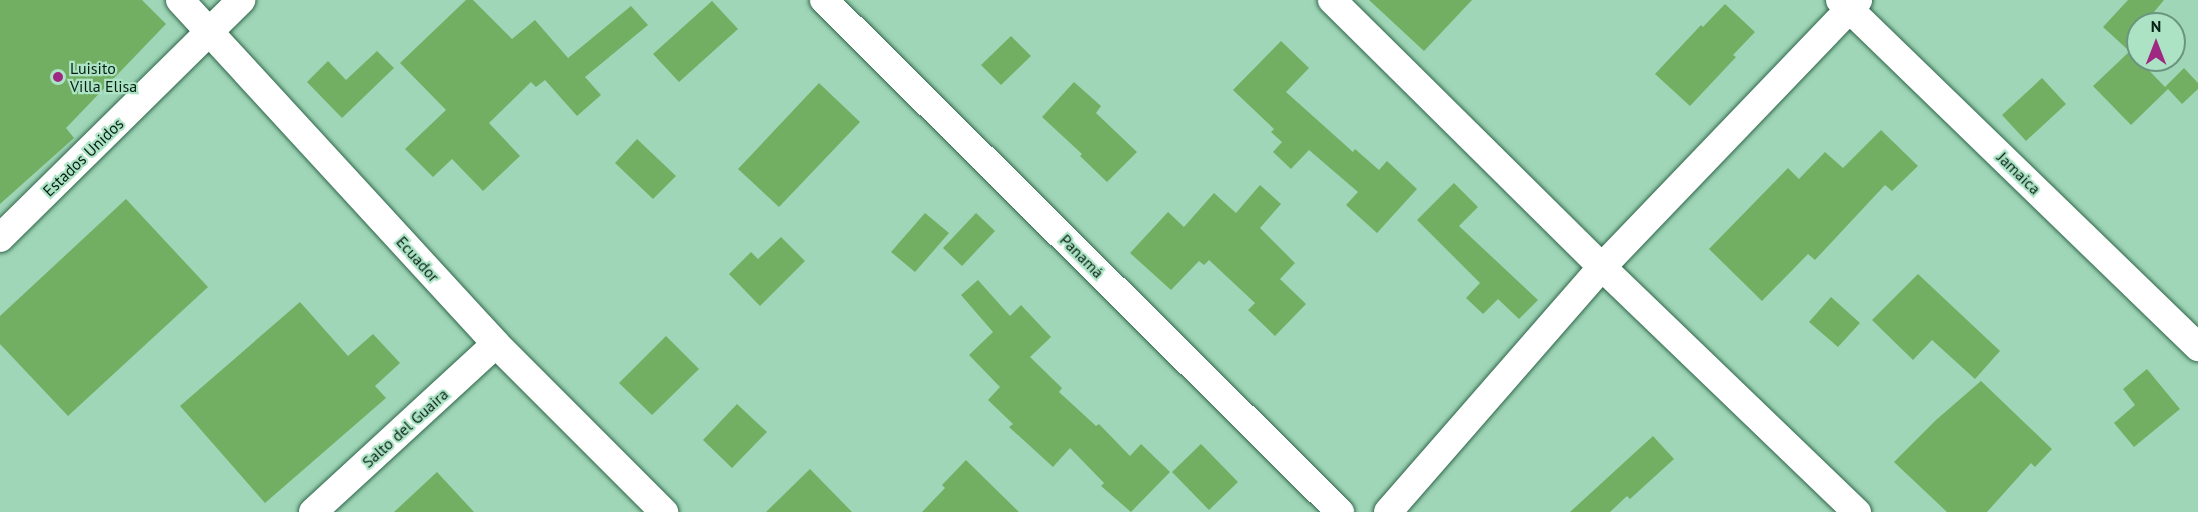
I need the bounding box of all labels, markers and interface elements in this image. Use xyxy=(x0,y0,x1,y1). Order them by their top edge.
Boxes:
north arrow xyxy=(2126,12,2186,72)
text: N xyxy=(2151,16,2161,36)
place label: Luisito Villa Elisa xyxy=(70,58,137,96)
marker: Luisito Villa Elisa xyxy=(51,70,65,84)
street label: Estados Unidos xyxy=(39,114,127,200)
street label: Jamaica xyxy=(1993,148,2045,198)
street label: Panamá xyxy=(1056,230,1108,282)
street label: Ecuador xyxy=(392,232,444,286)
street label: Salto del Guaira xyxy=(358,384,452,472)

